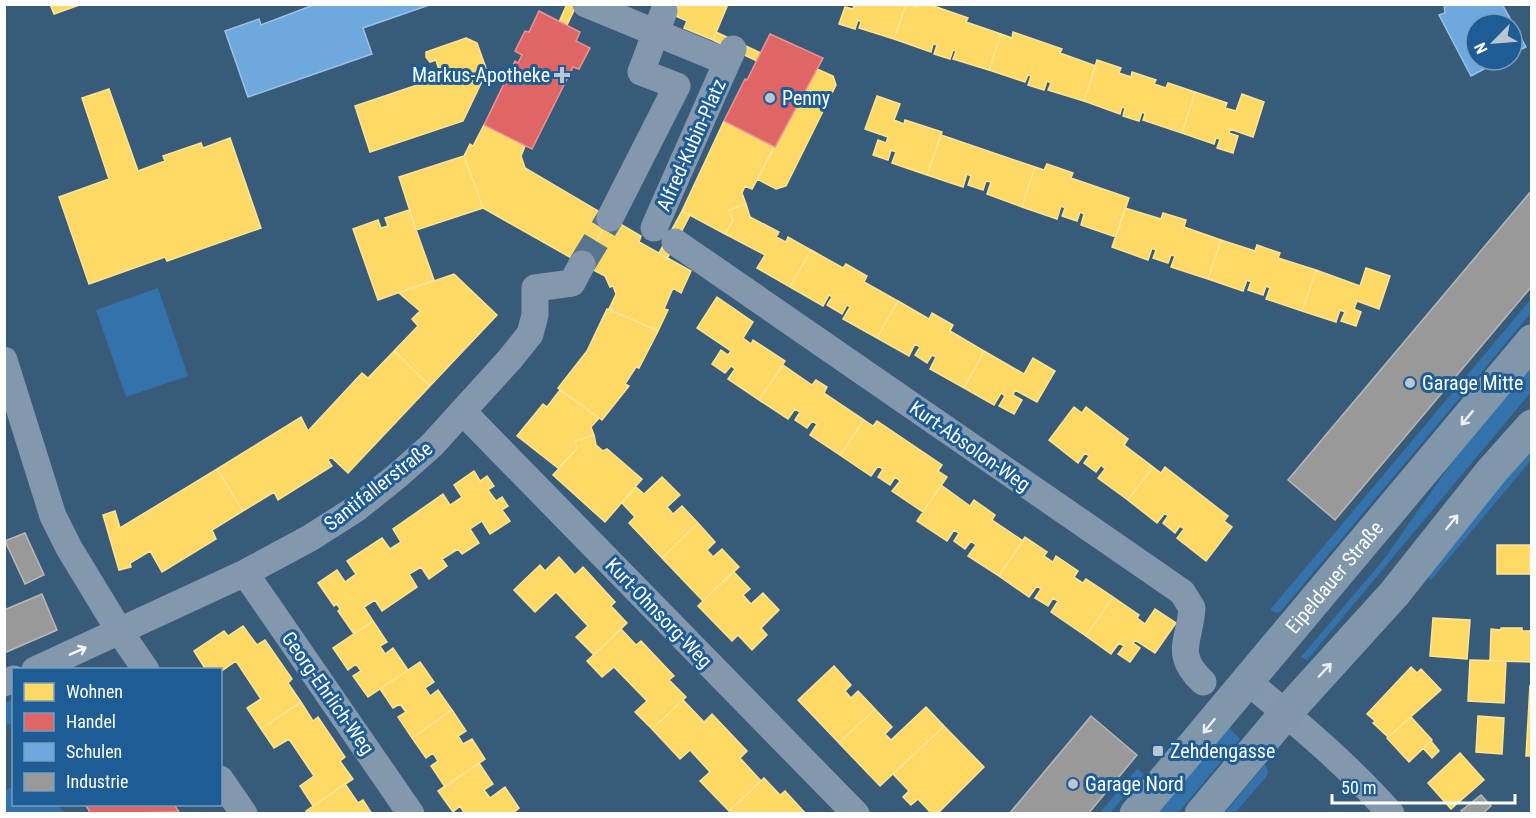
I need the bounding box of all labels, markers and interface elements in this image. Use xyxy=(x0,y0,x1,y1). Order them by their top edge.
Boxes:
north arrow xyxy=(1464,12,1524,72)
text: N xyxy=(1470,40,1492,57)
place label: Markus-Apotheke xyxy=(412,63,550,87)
marker: Markus-Apotheke xyxy=(555,68,569,82)
street label: Alfred-Kubin-Platz xyxy=(651,75,731,215)
place label: Penny xyxy=(782,86,830,110)
marker: Penny xyxy=(763,91,777,105)
place label: Garage Mitte xyxy=(1422,371,1523,395)
marker: Garage Mitte xyxy=(1403,376,1417,390)
street label: Kurt-Absolon-Weg xyxy=(905,395,1035,497)
one-way arrow xyxy=(1460,410,1474,425)
street label: Santifallerstraße xyxy=(319,436,437,536)
one-way arrow xyxy=(1445,514,1458,530)
street label: Eipeldauer Straße xyxy=(1281,516,1388,638)
street label: Kurt-Ohnsorg-Weg xyxy=(601,553,717,673)
street label: Georg-Ehrlich-Weg xyxy=(277,627,379,759)
one-way arrow xyxy=(68,644,86,656)
one-way arrow xyxy=(1318,663,1332,678)
legend xyxy=(12,668,222,806)
text: Wohnen xyxy=(66,681,123,702)
text: Handel xyxy=(66,711,116,732)
one-way arrow xyxy=(1203,717,1216,733)
place label: Zehdengasse xyxy=(1170,739,1275,763)
text: Schulen xyxy=(66,741,122,762)
marker: Zehdengasse xyxy=(1151,744,1165,758)
scale bar xyxy=(1332,767,1515,805)
text: Industrie xyxy=(66,771,128,792)
place label: Garage Nord xyxy=(1085,772,1184,796)
marker: Garage Nord xyxy=(1066,777,1080,791)
text: 50 m xyxy=(1341,777,1376,798)

